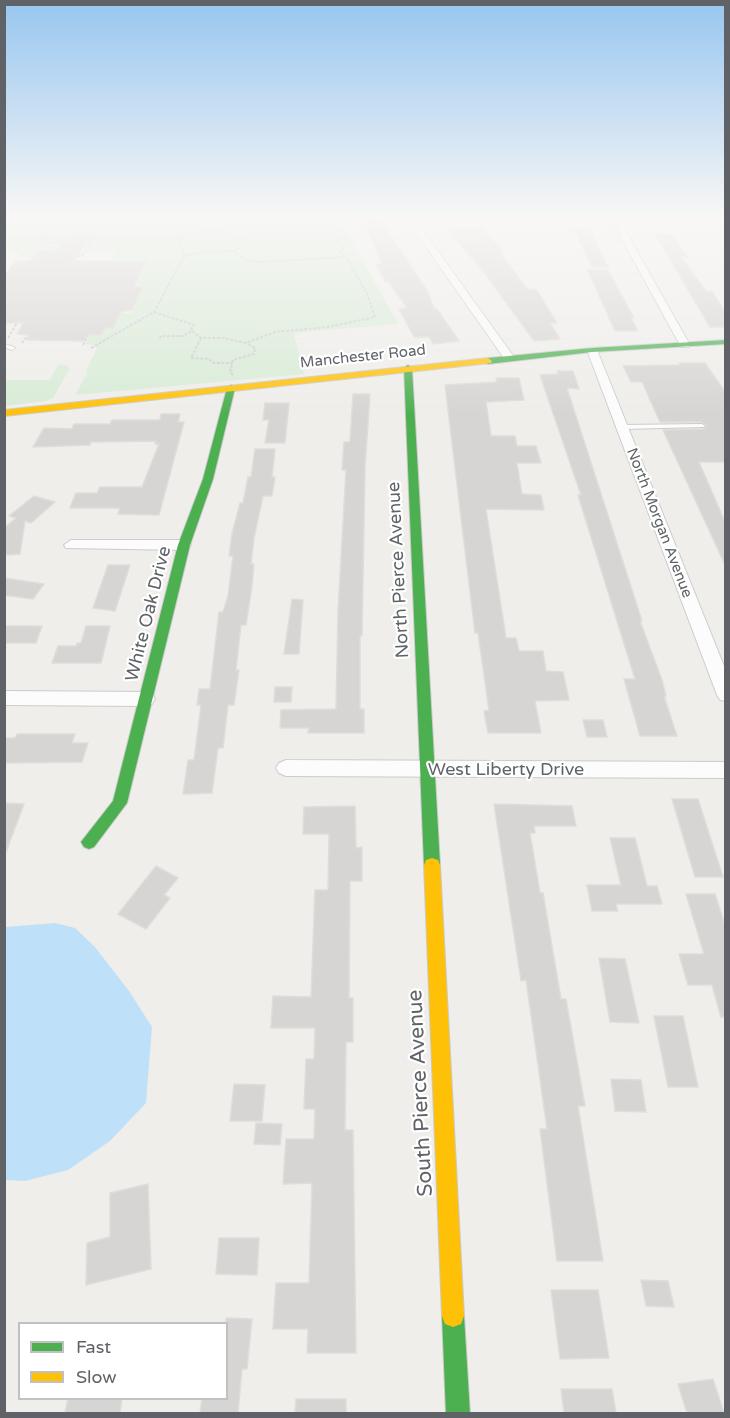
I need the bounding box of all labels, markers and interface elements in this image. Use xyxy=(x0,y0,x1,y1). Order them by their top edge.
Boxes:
street label: Manchester Road xyxy=(299,341,427,373)
street label: North Morgan Avenue xyxy=(622,446,696,600)
street label: North Pierce Avenue xyxy=(384,481,414,659)
street label: White Oak Drive xyxy=(122,544,176,684)
street label: West Liberty Drive xyxy=(428,759,584,781)
street label: South Pierce Avenue xyxy=(403,989,439,1197)
legend xyxy=(18,1322,228,1400)
text: Fast xyxy=(76,1336,111,1358)
text: Slow xyxy=(76,1366,117,1388)

